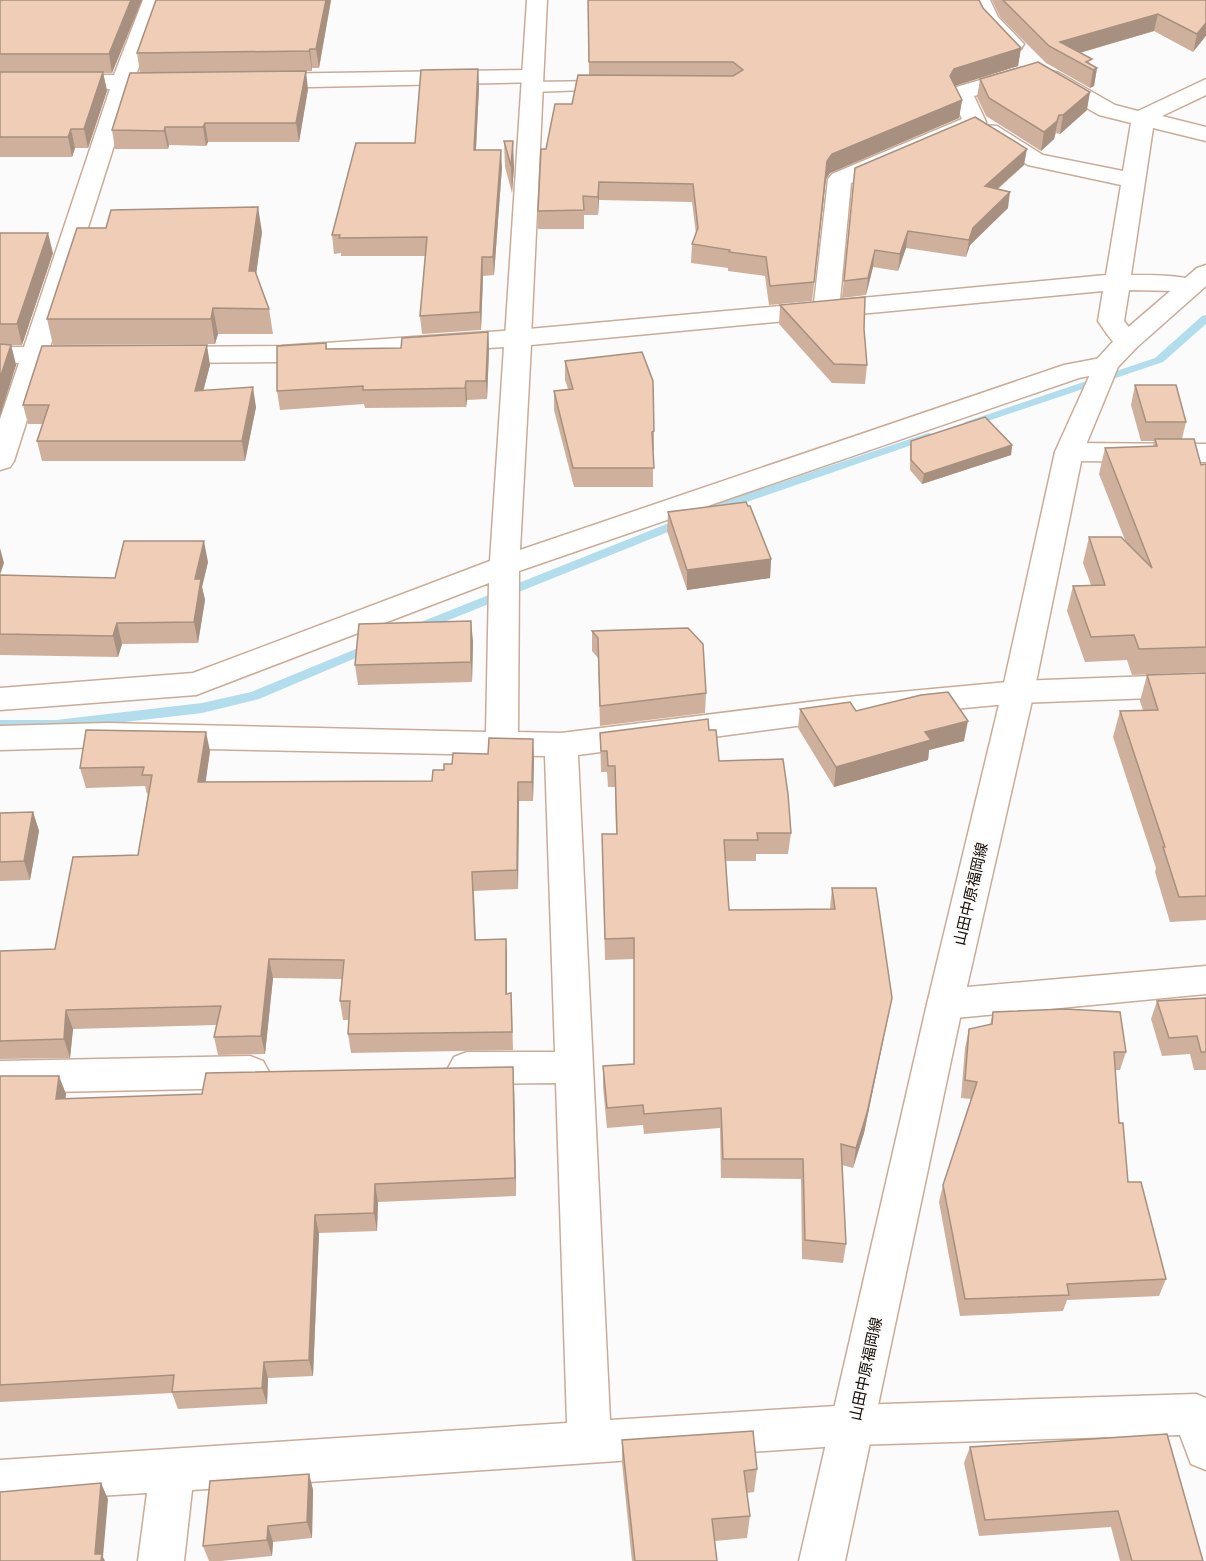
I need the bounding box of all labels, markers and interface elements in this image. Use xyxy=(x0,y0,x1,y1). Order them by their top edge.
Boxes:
street label: 山田中原福岡線 xyxy=(950,841,992,947)
street label: 山田中原福岡線 xyxy=(846,1316,886,1422)

